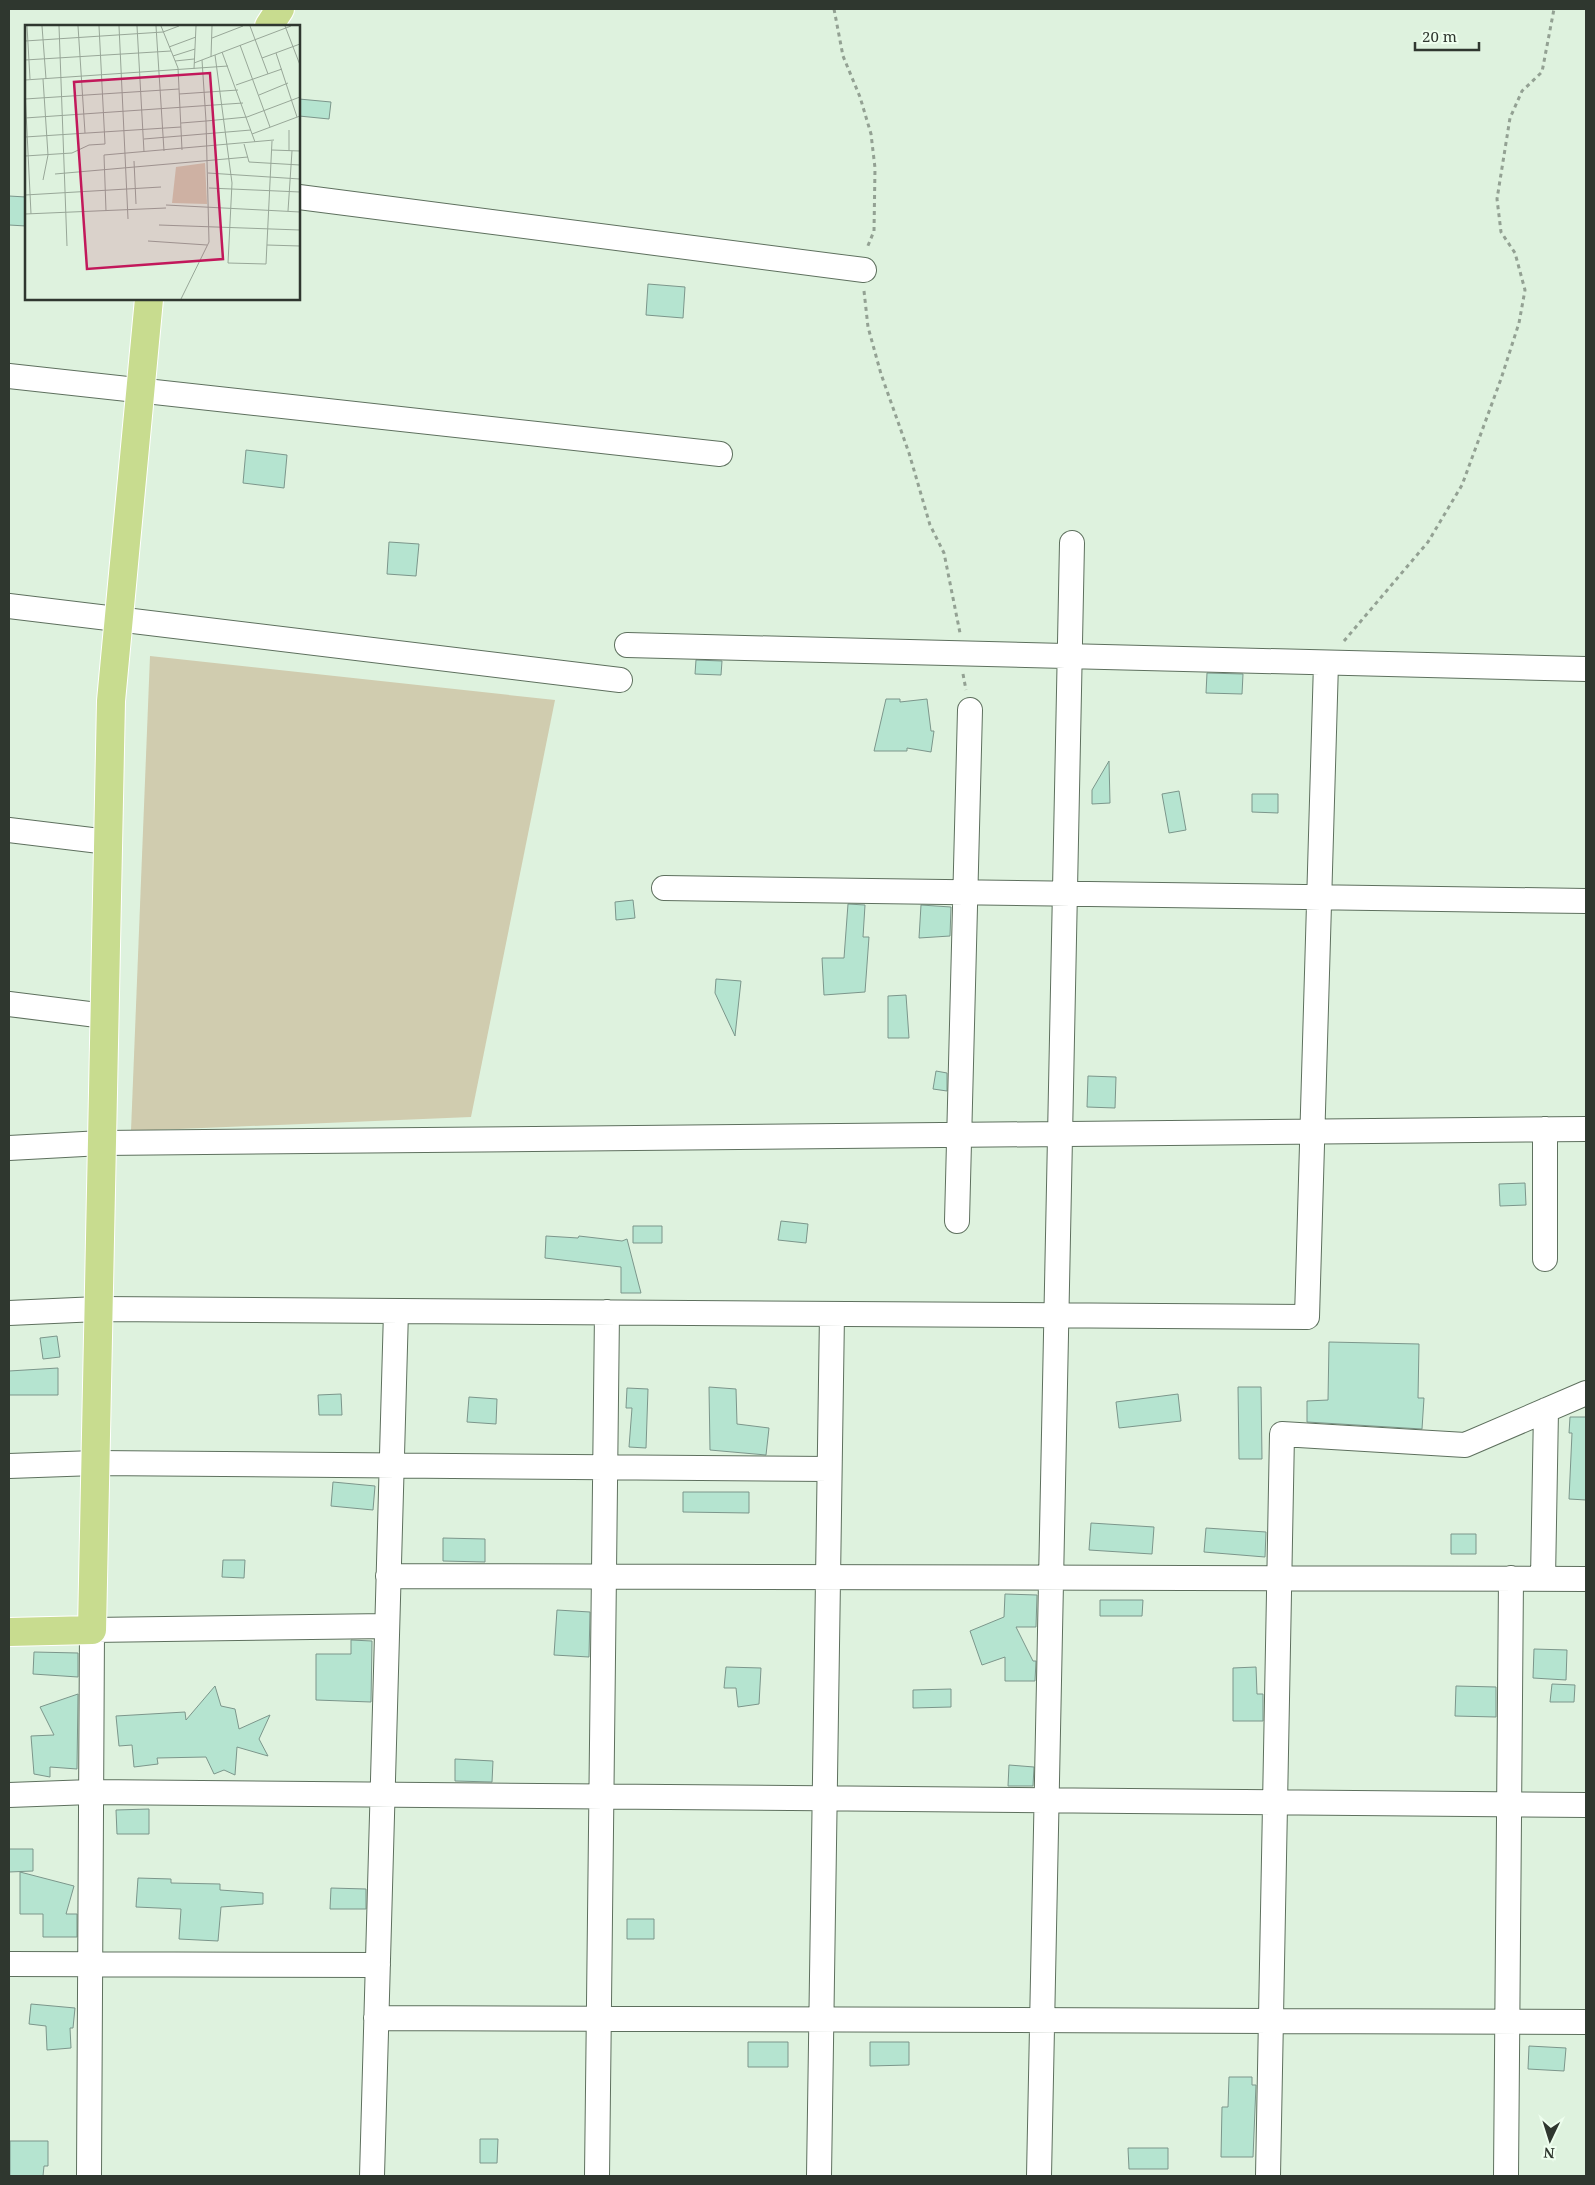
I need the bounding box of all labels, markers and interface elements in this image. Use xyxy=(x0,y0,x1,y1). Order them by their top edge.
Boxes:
scale bar xyxy=(1415,20,1479,52)
inset map xyxy=(25,25,300,300)
text: 20 m xyxy=(1422,26,1457,46)
north arrow xyxy=(1525,2115,1575,2165)
text: N xyxy=(1543,2144,1555,2163)

